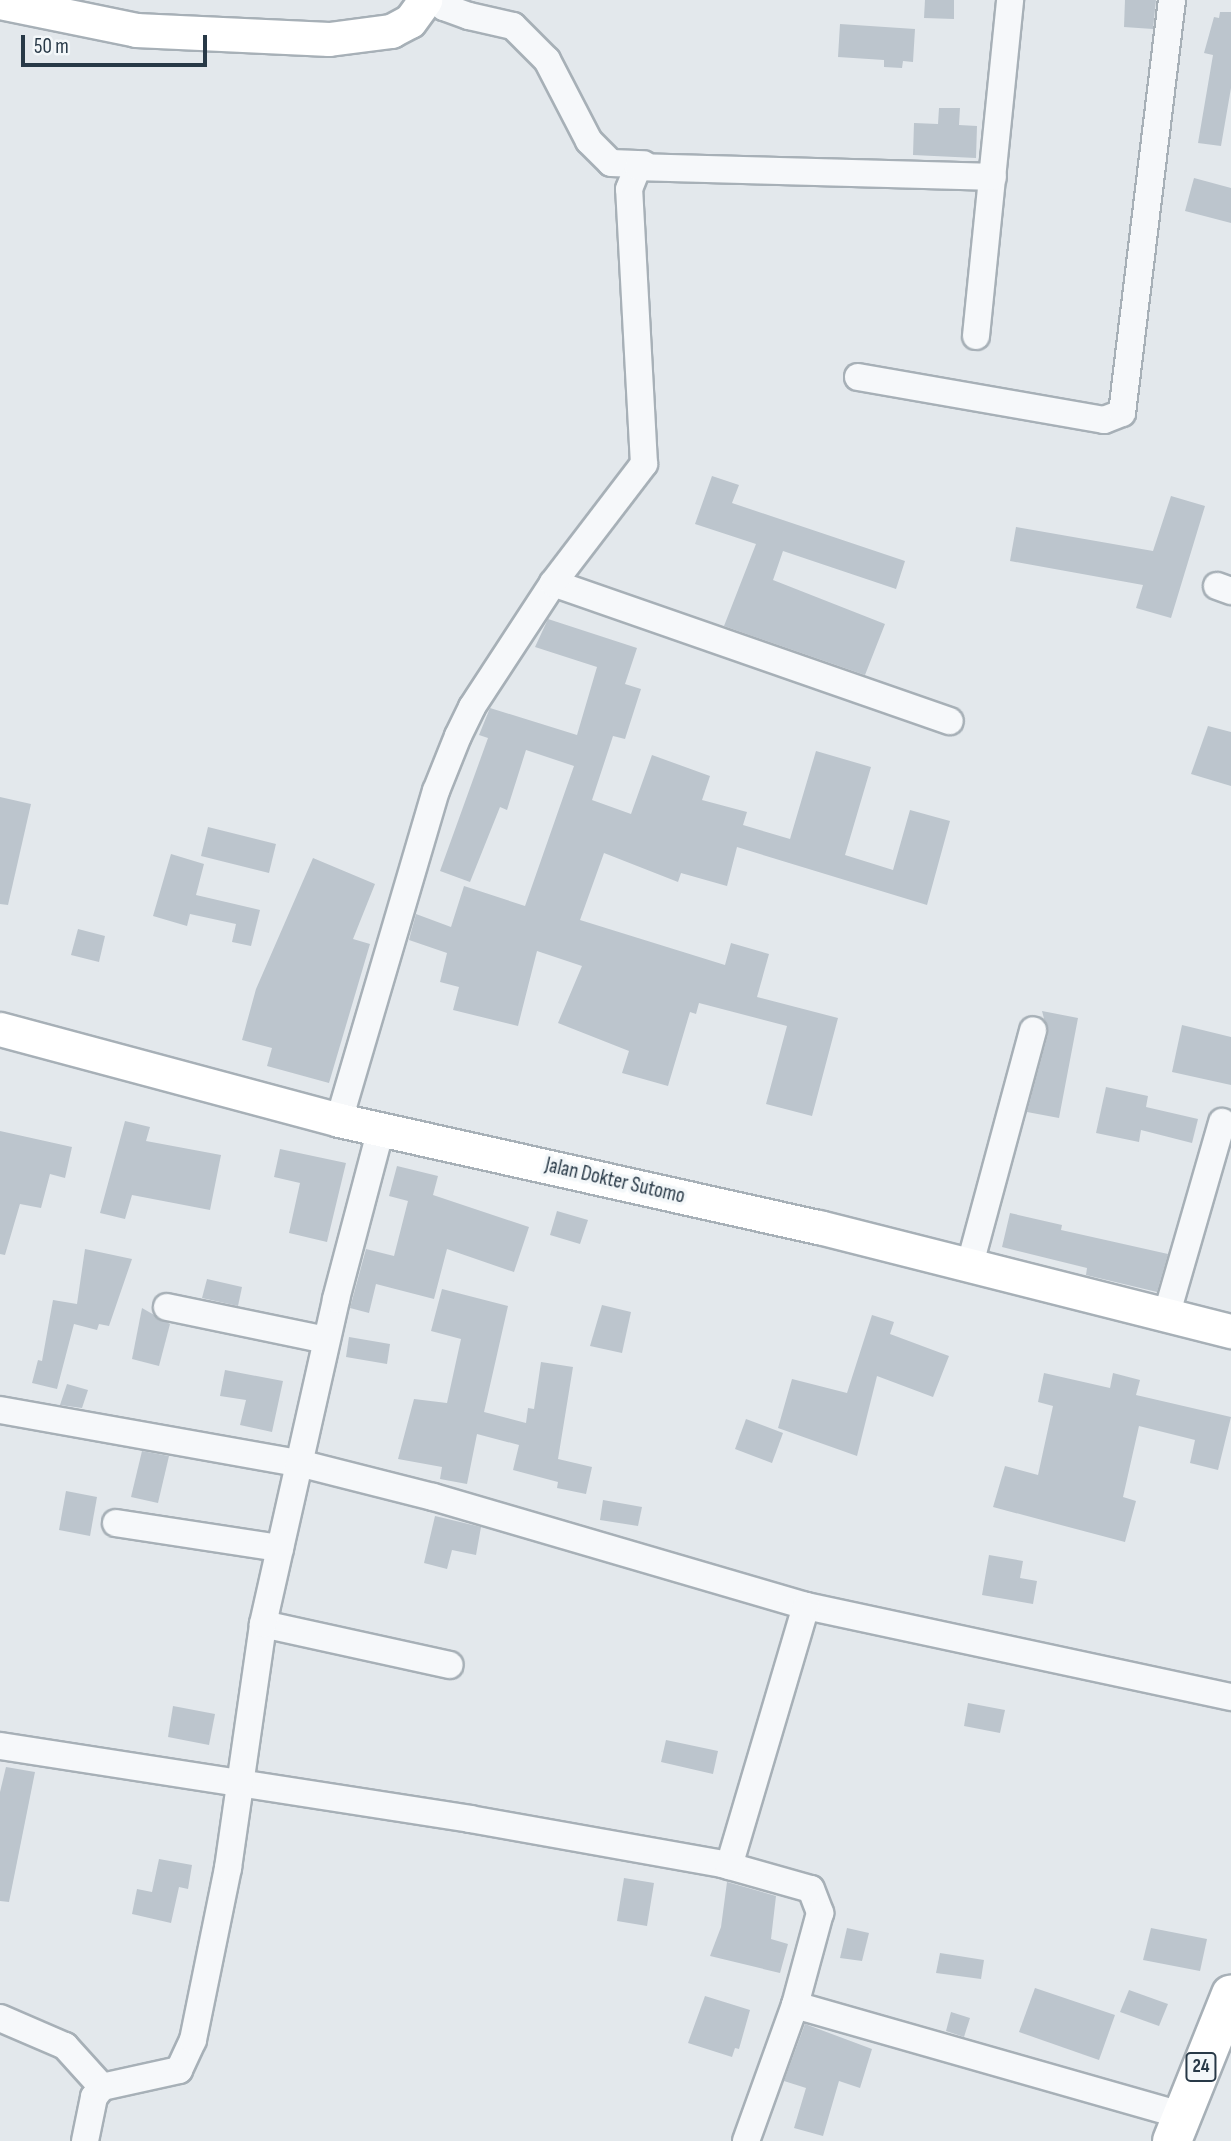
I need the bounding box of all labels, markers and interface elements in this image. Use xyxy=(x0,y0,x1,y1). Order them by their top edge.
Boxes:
scale bar xyxy=(24,21,210,65)
text: 50 m xyxy=(34,34,69,59)
street label: Jalan Dokter Sutomo xyxy=(543,1153,687,1209)
road number: 24 xyxy=(1185,2052,1217,2082)

